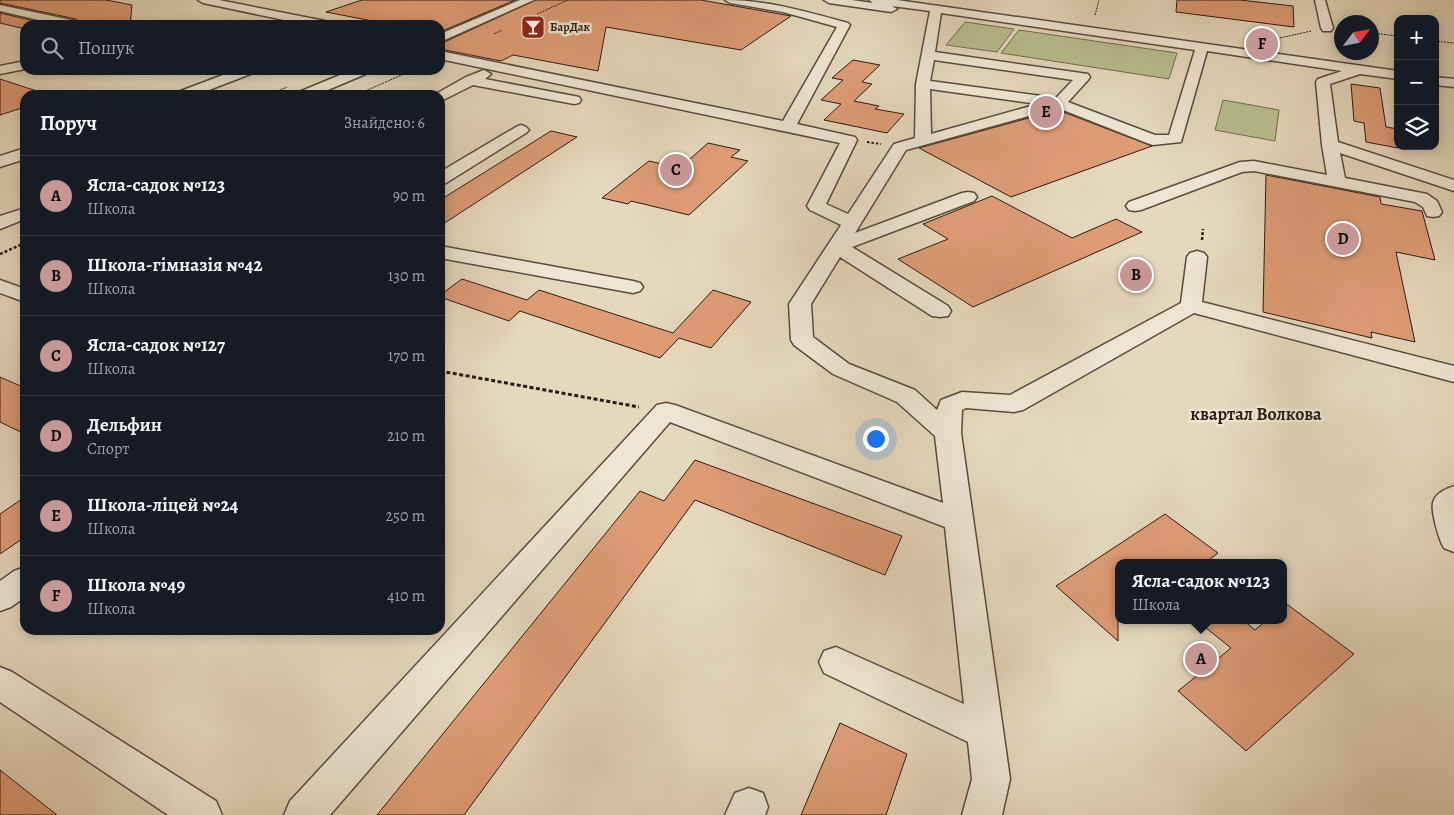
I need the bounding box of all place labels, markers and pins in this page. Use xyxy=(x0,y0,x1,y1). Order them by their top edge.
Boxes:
bar icon: БарДак xyxy=(520,14,546,40)
place label: БарДак xyxy=(550,19,591,35)
pin: F xyxy=(1246,25,1278,63)
pin: E xyxy=(1030,93,1062,131)
pin: C xyxy=(660,151,692,189)
pin: D xyxy=(1327,220,1359,258)
pin: B xyxy=(1120,256,1152,294)
pin: A xyxy=(1185,640,1217,678)

